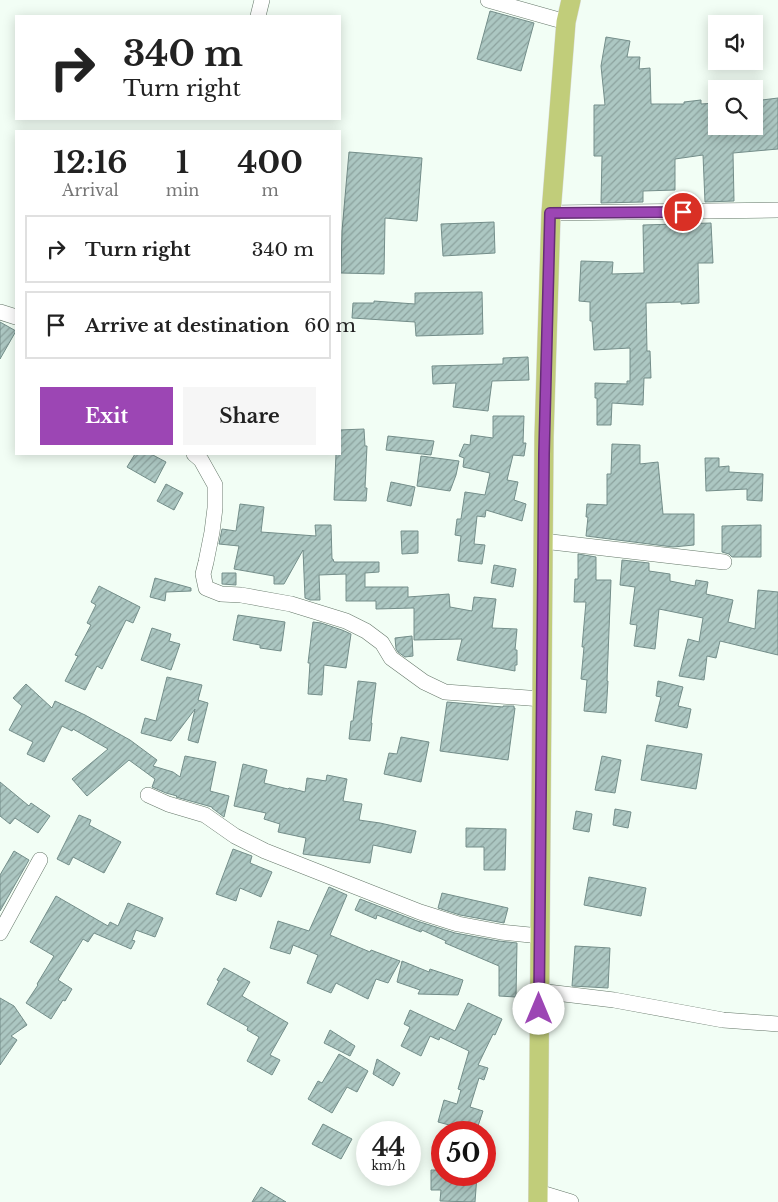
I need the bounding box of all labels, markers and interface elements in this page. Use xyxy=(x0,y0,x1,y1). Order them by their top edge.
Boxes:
map controls xyxy=(708,15,763,135)
button: sound xyxy=(708,15,763,70)
text: 340 m xyxy=(123,32,243,75)
icon: right xyxy=(40,35,105,100)
text: Turn right xyxy=(123,75,241,102)
button: search xyxy=(708,80,763,135)
text: 12:16 xyxy=(53,144,128,181)
text: 1 xyxy=(176,144,189,181)
text: 400 xyxy=(238,144,303,181)
text: Arrival xyxy=(62,180,119,200)
text: min xyxy=(166,180,199,200)
text: m xyxy=(262,180,279,200)
pin xyxy=(662,191,704,233)
icon: arrive xyxy=(669,198,697,226)
icon: right xyxy=(42,235,70,263)
text: Turn right xyxy=(85,238,191,261)
text: 340 m xyxy=(252,238,314,261)
icon: arrive xyxy=(42,311,70,339)
text: Arrive at destination xyxy=(85,314,289,337)
text: 60 m xyxy=(304,314,356,337)
button: Exit xyxy=(40,387,173,445)
button: Share xyxy=(183,387,316,445)
position arrow xyxy=(512,982,564,1034)
speed limit sign: 50 xyxy=(431,1121,496,1186)
text: 44 xyxy=(372,1132,405,1163)
text: km/h xyxy=(371,1158,406,1173)

